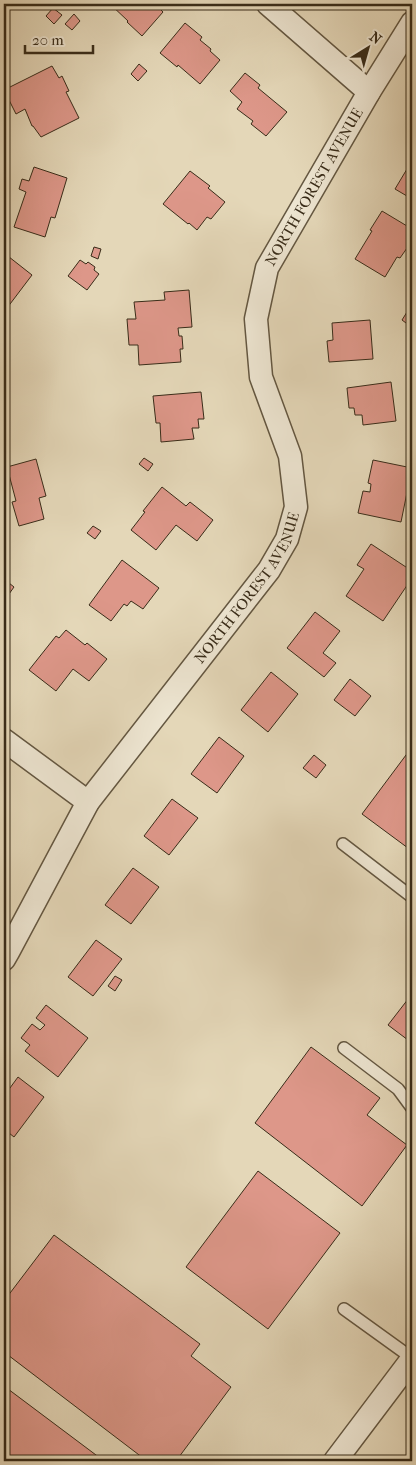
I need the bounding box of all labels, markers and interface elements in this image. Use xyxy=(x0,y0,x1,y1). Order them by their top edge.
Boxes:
scale bar xyxy=(25,22,92,54)
north arrow xyxy=(344,22,394,72)
text: N xyxy=(366,28,385,48)
text: 20 m xyxy=(32,31,64,49)
street label: NORTH FOREST AVENUE xyxy=(261,105,367,269)
street label: NORTH FOREST AVENUE xyxy=(191,510,303,667)

